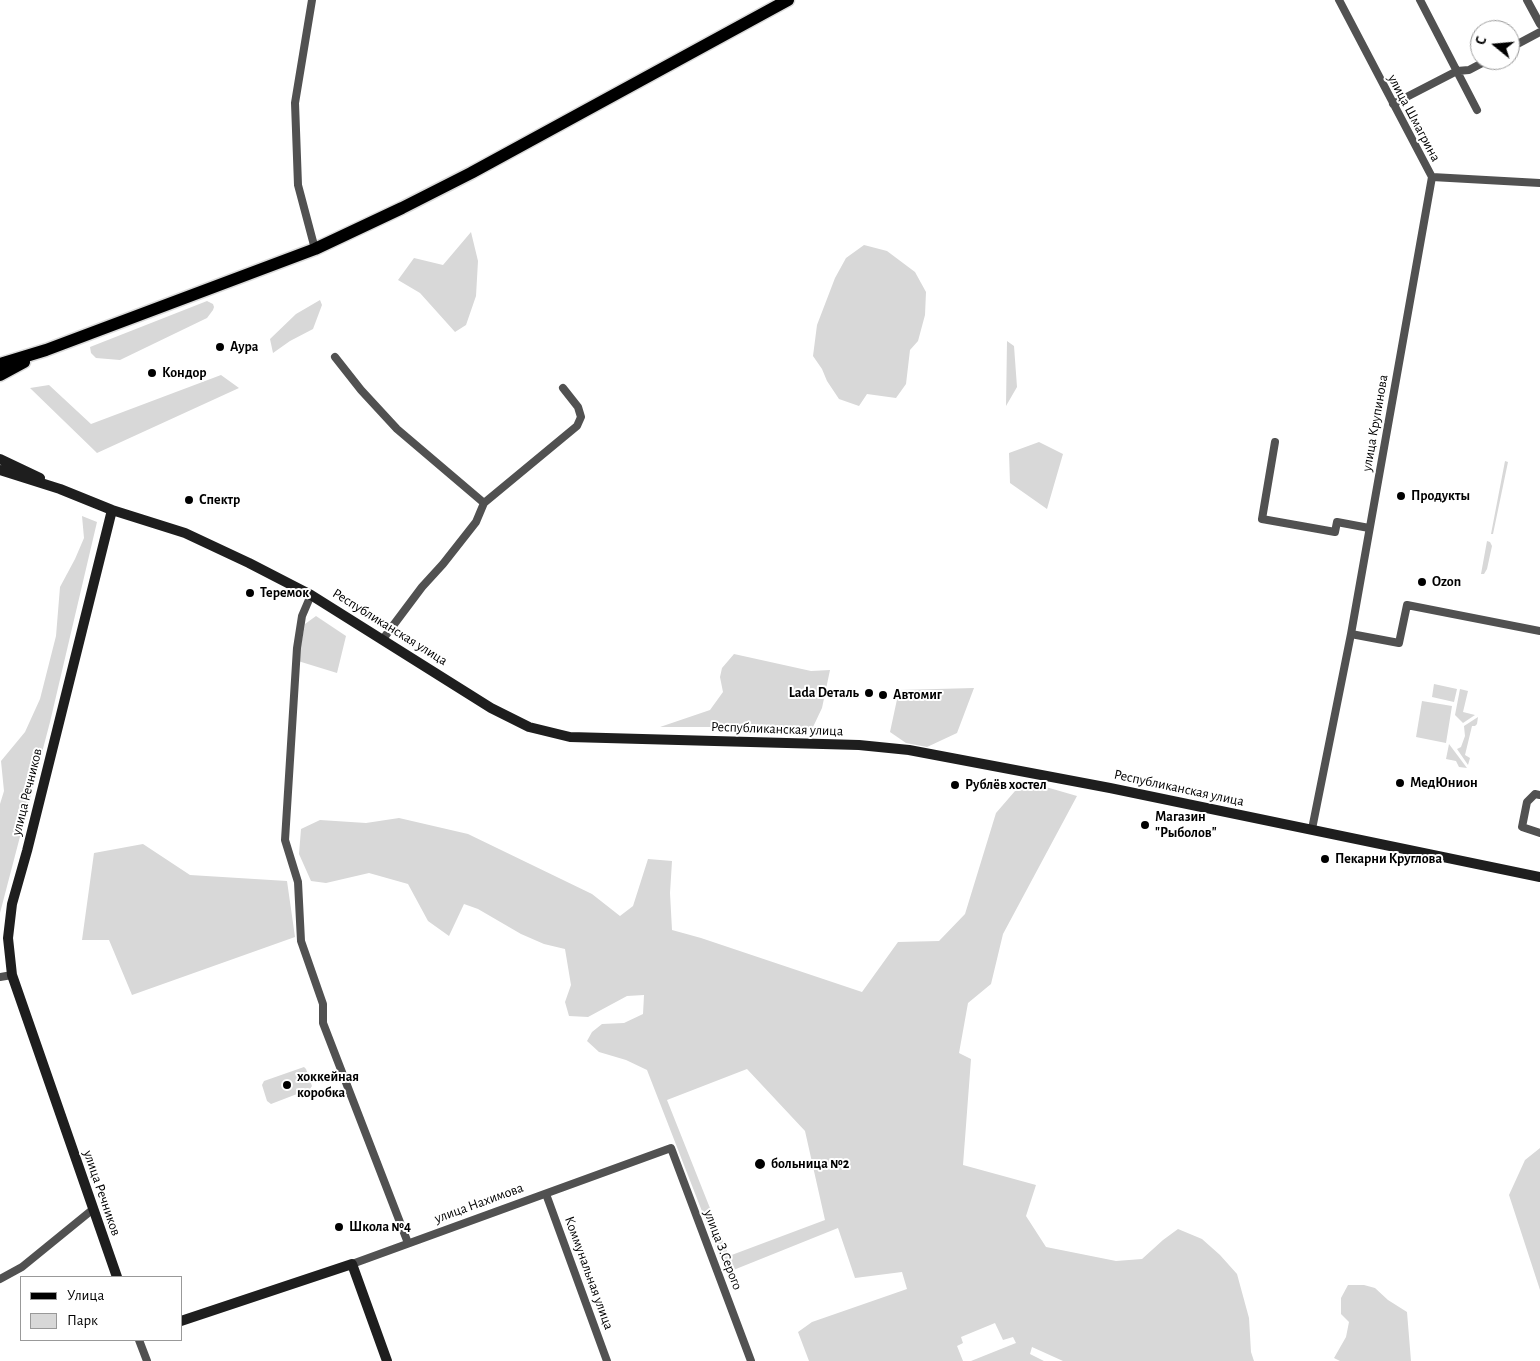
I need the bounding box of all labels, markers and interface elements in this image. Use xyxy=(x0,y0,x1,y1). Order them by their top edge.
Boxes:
north arrow xyxy=(1470,20,1520,70)
text: С xyxy=(1474,35,1489,47)
street label: улица Шмагрина xyxy=(1384,72,1444,164)
place label: Аура xyxy=(230,339,258,355)
marker: Аура xyxy=(214,341,226,353)
place label: Кондор xyxy=(162,365,207,381)
marker: Кондор xyxy=(146,367,158,379)
street label: улица Крупинова xyxy=(1358,373,1392,473)
place label: Продукты xyxy=(1411,488,1470,504)
marker: Продукты xyxy=(1395,490,1407,502)
place label: Спектр xyxy=(199,492,240,508)
marker: Спектр xyxy=(183,494,195,506)
place label: Ozon xyxy=(1432,574,1461,590)
marker: Ozon xyxy=(1416,576,1428,588)
place label: Теремок xyxy=(260,585,309,601)
street label: Республиканская улица xyxy=(329,585,451,669)
marker: Теремок xyxy=(244,587,256,599)
place label: Lada Dеталь xyxy=(789,685,859,701)
marker: Lada Dеталь xyxy=(863,687,875,699)
place label: Автомиг xyxy=(893,687,942,703)
marker: Автомиг xyxy=(877,689,889,701)
street label: Республиканская улица xyxy=(711,718,843,740)
street label: улица Речников xyxy=(8,747,46,837)
street label: Республиканская улица xyxy=(1112,766,1246,810)
place label: МедЮнион xyxy=(1410,775,1478,791)
place label: Рублёв хостел xyxy=(965,777,1047,793)
marker: МедЮнион xyxy=(1394,777,1406,789)
marker: Рублёв хостел xyxy=(949,779,961,791)
place label: Магазин "Рыболов" xyxy=(1155,809,1217,842)
marker: Магазин "Рыболов" xyxy=(1139,819,1151,831)
place label: Пекарни Круглова xyxy=(1335,851,1442,867)
marker: Пекарни Круглова xyxy=(1319,853,1331,865)
place label: хоккейная коробка xyxy=(297,1069,359,1102)
marker: хоккейная коробка xyxy=(281,1079,293,1091)
street label: улица Речников xyxy=(80,1148,124,1238)
place label: больница №2 xyxy=(771,1156,849,1172)
marker: больница №2 xyxy=(753,1157,767,1171)
street label: улица Нахимова xyxy=(432,1179,526,1227)
street label: улица З.Серого xyxy=(700,1208,746,1292)
street label: Коммунальная улица xyxy=(561,1214,617,1332)
place label: Школа №4 xyxy=(349,1219,411,1235)
marker: Школа №4 xyxy=(333,1221,345,1233)
legend xyxy=(20,1276,182,1341)
text: Улица xyxy=(67,1288,104,1303)
text: Парк xyxy=(67,1313,98,1328)

